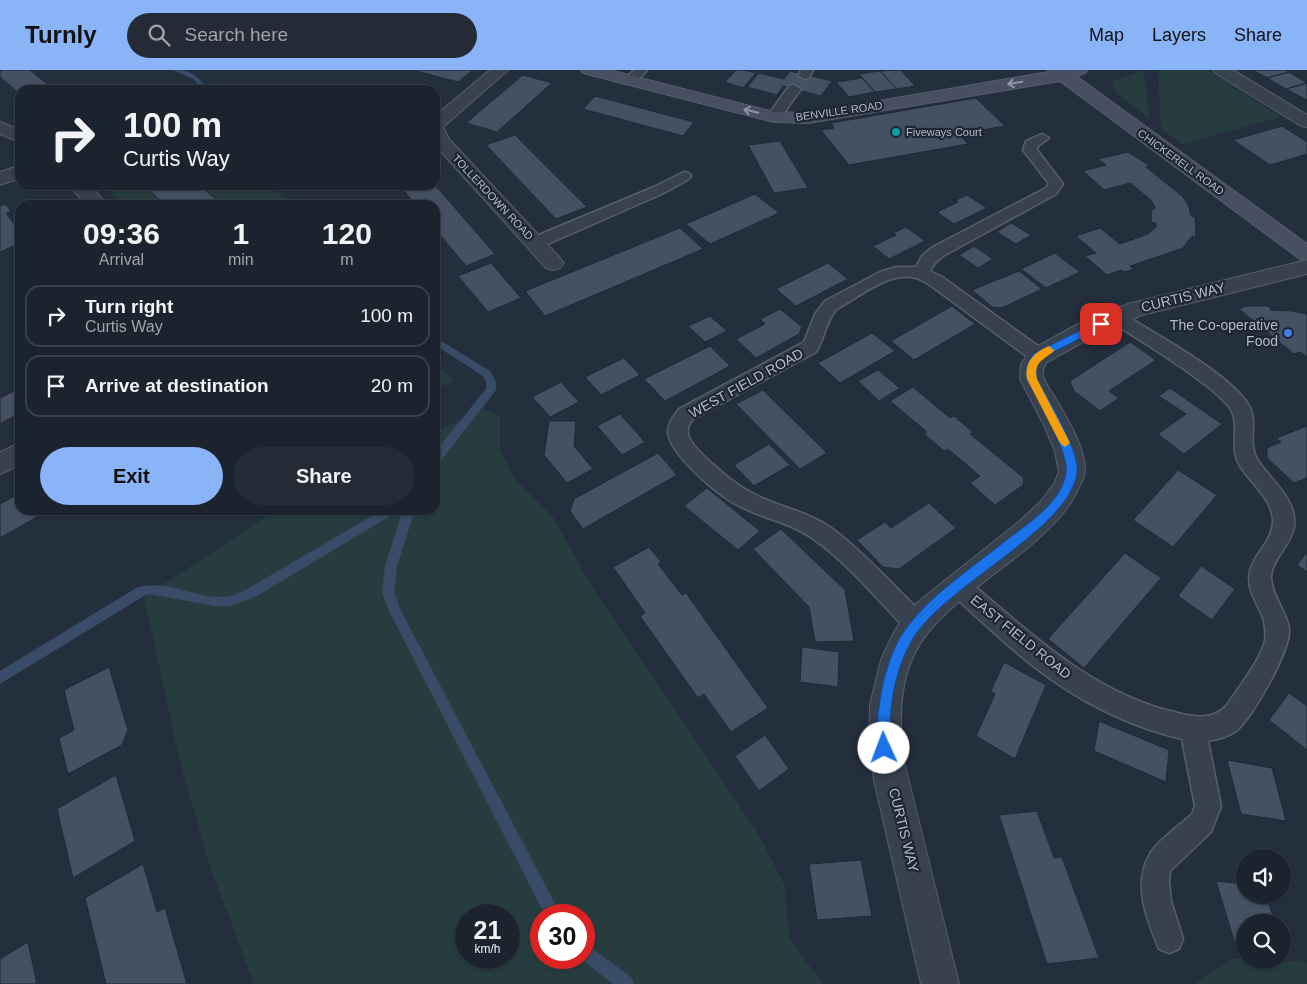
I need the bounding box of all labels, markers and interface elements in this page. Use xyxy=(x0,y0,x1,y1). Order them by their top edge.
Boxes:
search box xyxy=(127,13,477,58)
text: Turnly xyxy=(25,21,97,48)
icon: search xyxy=(145,21,173,49)
text: Search here xyxy=(185,24,288,45)
text: Map xyxy=(1089,25,1124,45)
text: Layers xyxy=(1152,25,1206,45)
text: Share xyxy=(1234,25,1282,45)
one-way arrow xyxy=(1007,78,1023,88)
street label: BENVILLE ROAD xyxy=(795,99,883,123)
icon: right xyxy=(40,105,105,170)
text: 100 m xyxy=(123,105,222,144)
one-way arrow xyxy=(743,106,759,115)
marker: Fiveways Court xyxy=(890,126,902,138)
place label: Fiveways Court xyxy=(906,126,982,138)
street label: CHICKERELL ROAD xyxy=(1136,127,1226,197)
text: Curtis Way xyxy=(123,146,230,171)
street label: TOLLERDOWN ROAD xyxy=(450,152,536,242)
text: 09:36 xyxy=(83,217,160,250)
text: 1 xyxy=(232,217,249,250)
text: 120 xyxy=(322,217,372,250)
text: Arrival xyxy=(99,251,144,268)
text: min xyxy=(228,251,254,268)
text: m xyxy=(340,251,353,268)
street label: CURTIS WAY xyxy=(1139,279,1227,315)
text: Turn right xyxy=(85,296,173,317)
icon: right xyxy=(42,302,70,330)
pin xyxy=(1080,303,1122,345)
text: 100 m xyxy=(360,305,413,326)
icon: arrive xyxy=(1087,310,1115,338)
place label: The Co-operative Food xyxy=(1170,317,1278,349)
text: Curtis Way xyxy=(85,318,163,335)
marker: The Co-operative Food xyxy=(1282,327,1294,339)
street label: WEST FIELD ROAD xyxy=(686,345,806,421)
icon: arrive xyxy=(42,372,70,400)
text: Arrive at destination xyxy=(85,375,269,396)
text: 20 m xyxy=(371,375,413,396)
button: Exit xyxy=(40,447,223,505)
button: Share xyxy=(233,447,415,505)
street label: EAST FIELD ROAD xyxy=(968,592,1074,682)
position arrow xyxy=(857,721,909,773)
street label: CURTIS WAY xyxy=(886,786,922,874)
map controls xyxy=(1236,849,1291,969)
button: sound xyxy=(1236,849,1291,904)
speed limit sign: 30 xyxy=(530,904,595,969)
button: search xyxy=(1236,914,1291,969)
text: 21 xyxy=(474,916,501,944)
text: km/h xyxy=(474,942,501,956)

